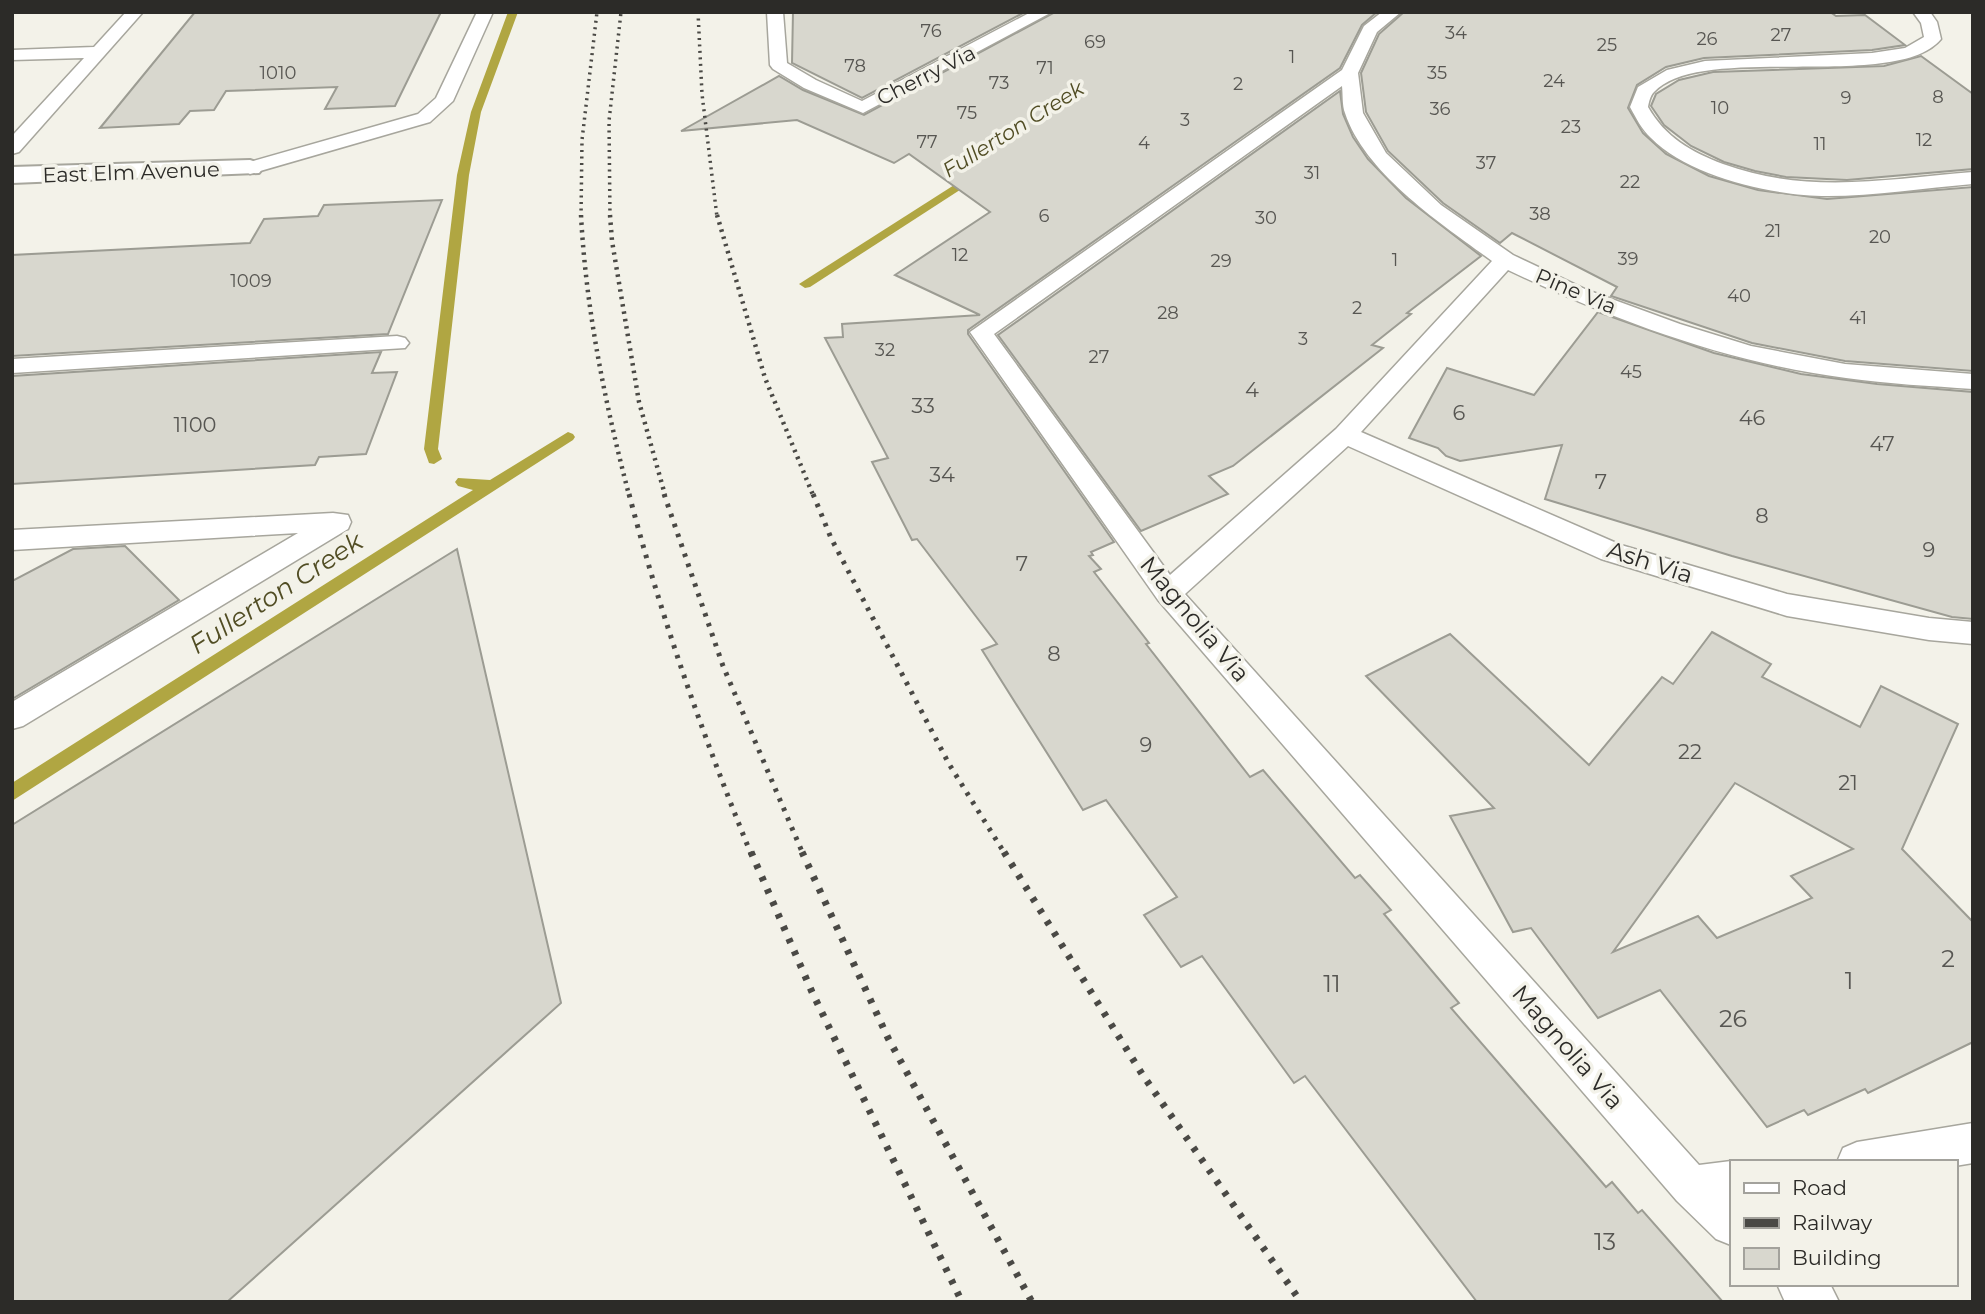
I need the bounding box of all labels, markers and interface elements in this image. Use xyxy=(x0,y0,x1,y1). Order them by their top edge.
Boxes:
house number: 76 xyxy=(920,20,942,42)
house number: 34 xyxy=(1445,22,1467,44)
house number: 27 xyxy=(1771,24,1791,46)
house number: 26 xyxy=(1696,28,1718,50)
house number: 69 xyxy=(1084,31,1106,53)
house number: 25 xyxy=(1597,34,1617,56)
street label: Cherry Via xyxy=(872,39,980,111)
house number: 1 xyxy=(1289,46,1295,68)
house number: 78 xyxy=(844,55,866,77)
house number: 71 xyxy=(1036,57,1054,79)
house number: 1010 xyxy=(260,62,296,84)
house number: 35 xyxy=(1427,62,1447,84)
house number: 24 xyxy=(1543,70,1565,92)
house number: 73 xyxy=(989,72,1009,94)
house number: 2 xyxy=(1233,73,1243,95)
water label: Fullerton Creek xyxy=(938,75,1090,182)
house number: 8 xyxy=(1932,86,1944,108)
house number: 9 xyxy=(1841,87,1852,109)
house number: 10 xyxy=(1711,97,1729,119)
house number: 36 xyxy=(1429,98,1451,120)
house number: 75 xyxy=(957,102,977,124)
house number: 3 xyxy=(1180,109,1190,131)
house number: 23 xyxy=(1561,116,1581,138)
house number: 12 xyxy=(1916,129,1932,151)
house number: 77 xyxy=(916,131,938,153)
house number: 4 xyxy=(1138,132,1150,154)
house number: 11 xyxy=(1814,133,1827,155)
house number: 37 xyxy=(1476,152,1496,174)
street label: East Elm Avenue xyxy=(42,156,220,188)
house number: 31 xyxy=(1304,162,1320,184)
house number: 22 xyxy=(1620,171,1640,193)
house number: 38 xyxy=(1529,203,1551,225)
house number: 6 xyxy=(1039,205,1050,227)
house number: 30 xyxy=(1255,207,1277,229)
house number: 21 xyxy=(1765,220,1781,242)
house number: 20 xyxy=(1869,226,1891,248)
house number: 12 xyxy=(952,244,968,266)
house number: 39 xyxy=(1617,248,1639,270)
house number: 1 xyxy=(1392,249,1398,271)
house number: 29 xyxy=(1210,250,1232,272)
street label: Pine Via xyxy=(1532,263,1620,319)
house number: 1009 xyxy=(230,270,272,292)
house number: 40 xyxy=(1727,285,1751,307)
house number: 2 xyxy=(1352,297,1362,319)
house number: 28 xyxy=(1157,302,1179,324)
house number: 41 xyxy=(1849,307,1867,329)
house number: 3 xyxy=(1298,328,1308,350)
house number: 32 xyxy=(875,339,895,361)
house number: 27 xyxy=(1089,346,1109,368)
house number: 45 xyxy=(1620,361,1642,383)
house number: 4 xyxy=(1245,377,1259,402)
house number: 33 xyxy=(911,393,935,418)
house number: 6 xyxy=(1453,400,1466,425)
house number: 46 xyxy=(1739,405,1766,430)
house number: 1100 xyxy=(174,412,216,437)
house number: 47 xyxy=(1869,431,1895,456)
house number: 34 xyxy=(929,462,955,487)
house number: 7 xyxy=(1595,469,1607,494)
house number: 8 xyxy=(1755,503,1769,528)
water label: Fullerton Creek xyxy=(183,524,370,661)
street label: Ash Via xyxy=(1604,535,1696,589)
house number: 9 xyxy=(1923,537,1935,562)
street label: Magnolia Via xyxy=(1134,550,1256,688)
house number: 7 xyxy=(1016,551,1028,576)
house number: 8 xyxy=(1047,641,1061,666)
house number: 9 xyxy=(1140,732,1152,757)
house number: 22 xyxy=(1678,739,1702,764)
house number: 21 xyxy=(1838,770,1858,795)
house number: 2 xyxy=(1941,944,1955,973)
house number: 1 xyxy=(1845,966,1853,995)
house number: 11 xyxy=(1323,969,1341,998)
street label: Magnolia Via xyxy=(1506,979,1630,1115)
house number: 26 xyxy=(1719,1004,1747,1033)
legend xyxy=(1730,1160,1957,1286)
text: Road xyxy=(1792,1175,1847,1200)
text: Railway xyxy=(1792,1210,1873,1235)
house number: 13 xyxy=(1594,1227,1616,1256)
text: Building xyxy=(1792,1245,1882,1270)

